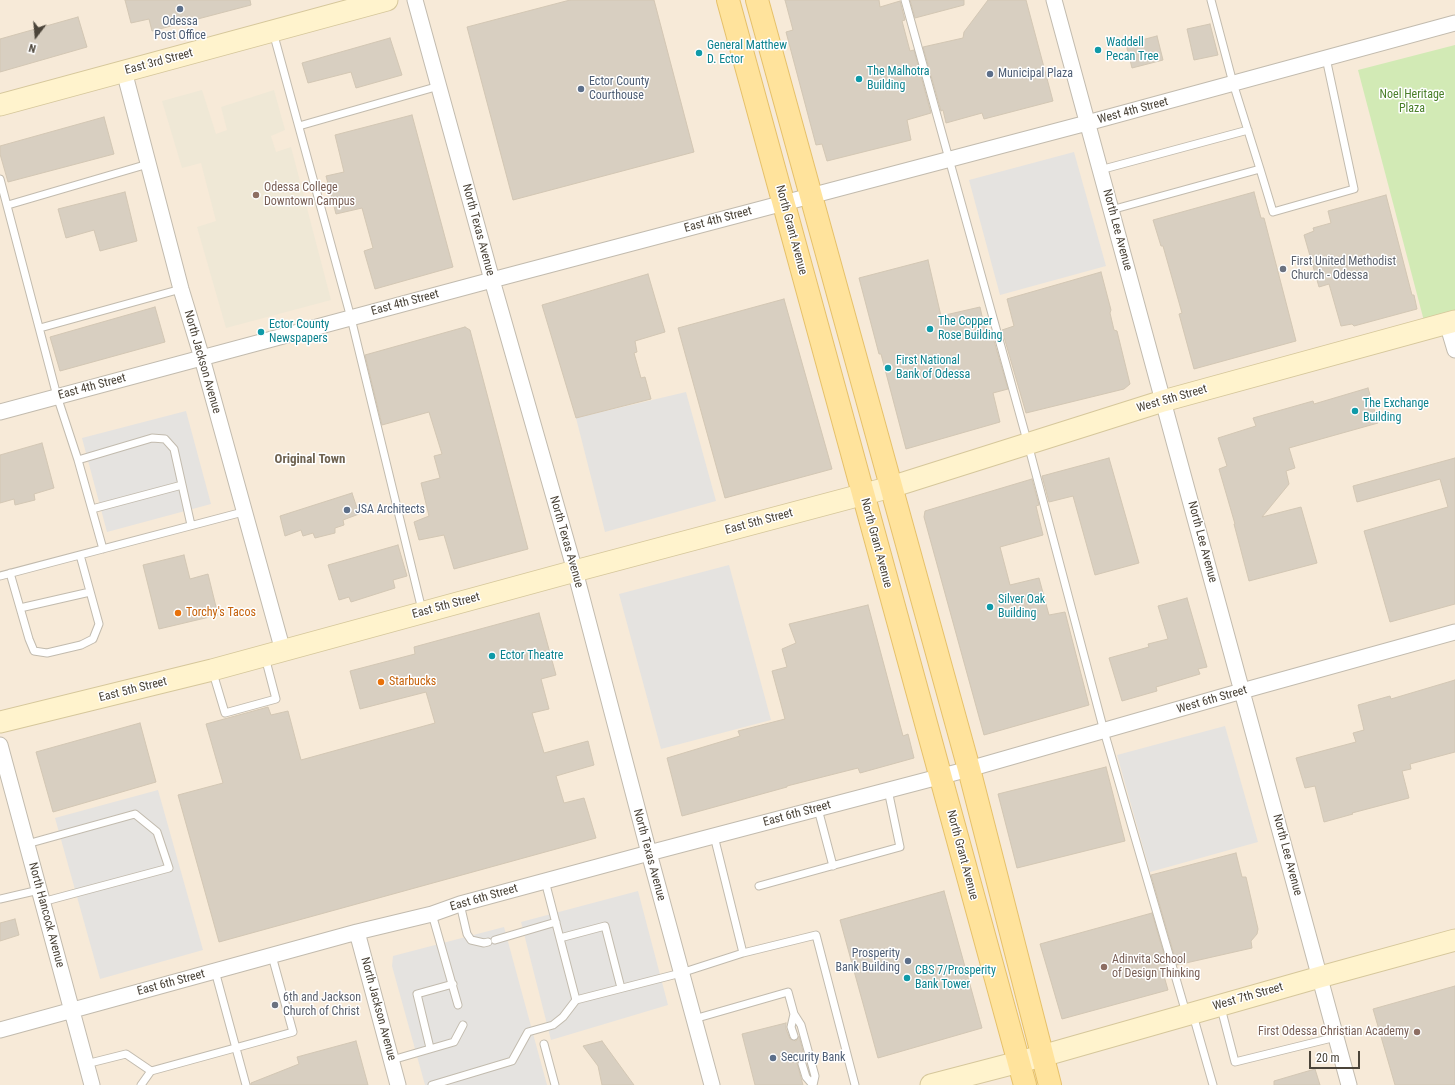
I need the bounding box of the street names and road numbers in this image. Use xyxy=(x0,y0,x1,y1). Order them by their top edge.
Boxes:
street label: East 3rd Street xyxy=(123,46,195,78)
street label: West 4th Street xyxy=(1096,95,1170,127)
street label: North Texas Avenue xyxy=(459,182,497,278)
street label: North Grant Avenue xyxy=(772,183,810,277)
street label: North Lee Avenue xyxy=(1099,188,1135,272)
street label: East 4th Street xyxy=(683,204,753,236)
street label: East 4th Street xyxy=(370,287,440,319)
street label: North Jackson Avenue xyxy=(180,309,224,415)
street label: East 4th Street xyxy=(57,371,127,403)
street label: West 5th Street xyxy=(1135,382,1209,416)
street label: North Texas Avenue xyxy=(546,495,586,589)
street label: North Grant Avenue xyxy=(857,496,895,590)
street label: North Lee Avenue xyxy=(1184,500,1220,584)
street label: East 5th Street xyxy=(724,506,794,538)
street label: East 5th Street xyxy=(411,590,481,622)
street label: East 5th Street xyxy=(97,675,169,705)
street label: West 6th Street xyxy=(1175,683,1249,717)
street label: East 6th Street xyxy=(762,798,832,830)
street label: North Texas Avenue xyxy=(630,807,668,903)
street label: North Grant Avenue xyxy=(943,808,981,902)
street label: North Lee Avenue xyxy=(1269,813,1305,897)
street label: North Hancock Avenue xyxy=(25,861,67,969)
street label: East 6th Street xyxy=(449,881,519,915)
street label: North Jackson Avenue xyxy=(357,956,399,1062)
street label: East 6th Street xyxy=(136,967,206,999)
street label: West 7th Street xyxy=(1211,980,1285,1014)

